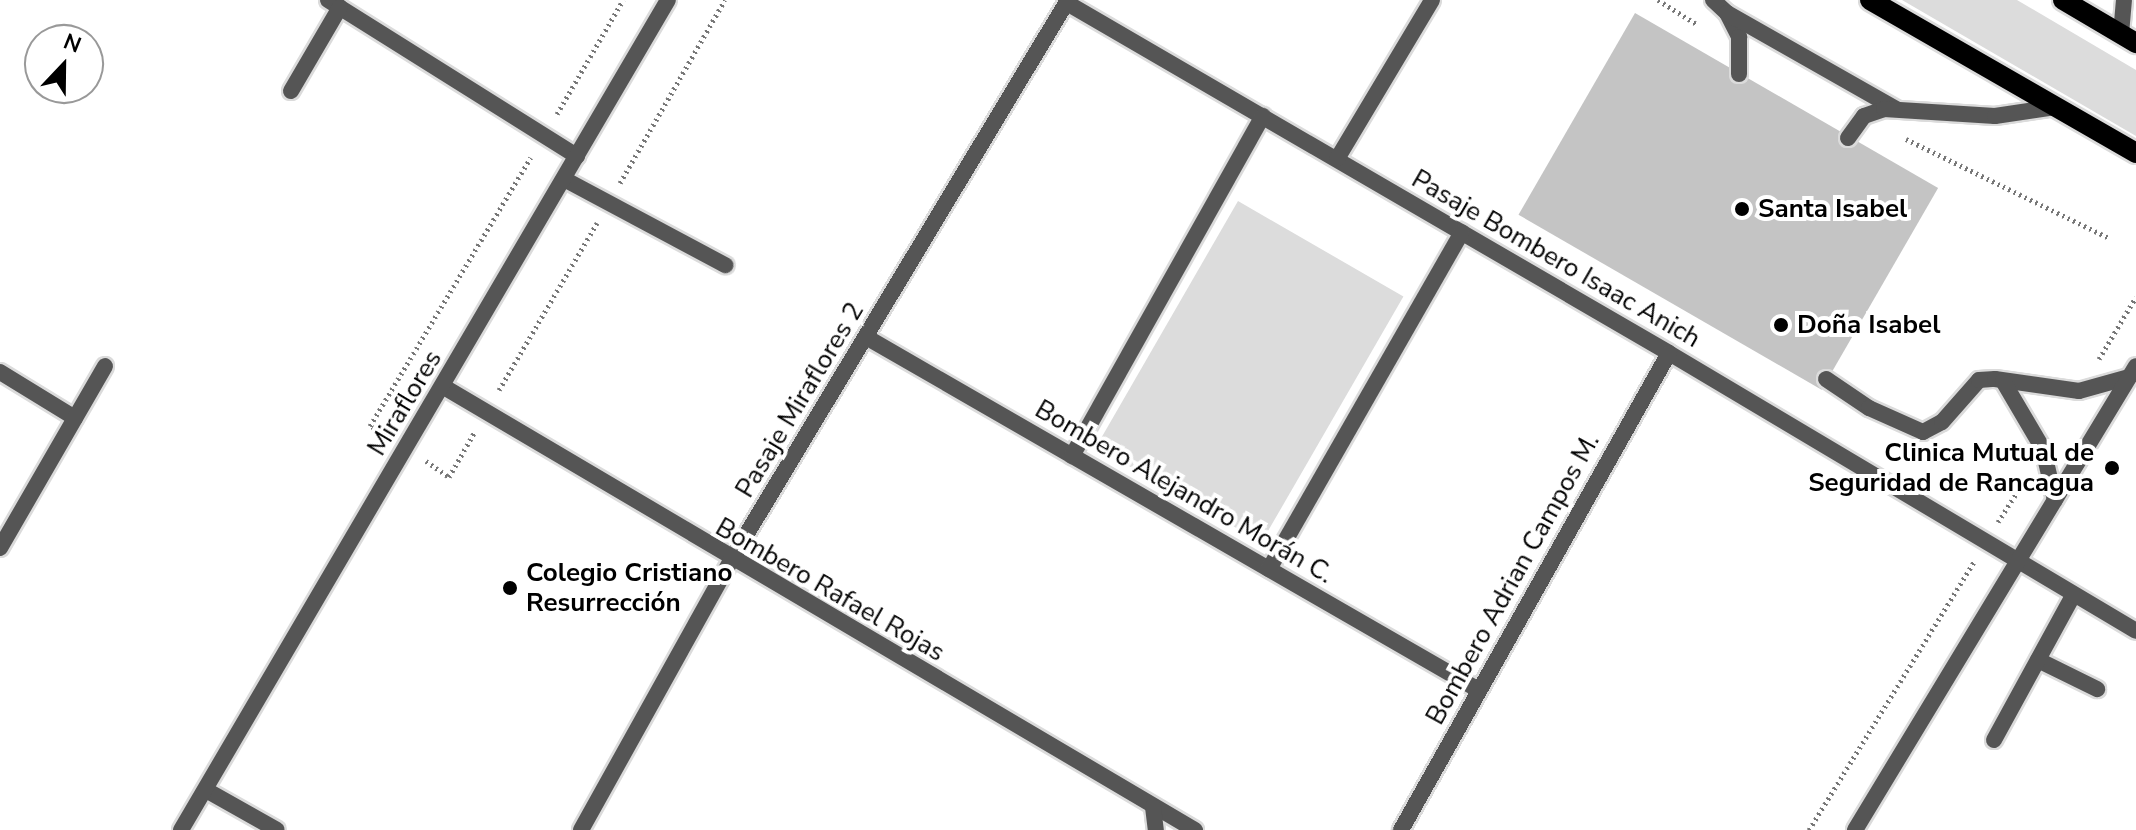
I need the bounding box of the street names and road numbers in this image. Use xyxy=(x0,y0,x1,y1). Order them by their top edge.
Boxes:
street label: Pasaje Bombero Isaac Anich xyxy=(1406,163,1706,355)
street label: Pasaje Miraflores 2 xyxy=(729,297,871,503)
street label: Miraflores xyxy=(361,345,449,461)
street label: Bombero Alejandro Morán C. xyxy=(1029,394,1339,590)
street label: Bombero Adrian Campos M. xyxy=(1420,428,1606,730)
street label: Bombero Rafael Rojas xyxy=(710,512,950,668)

